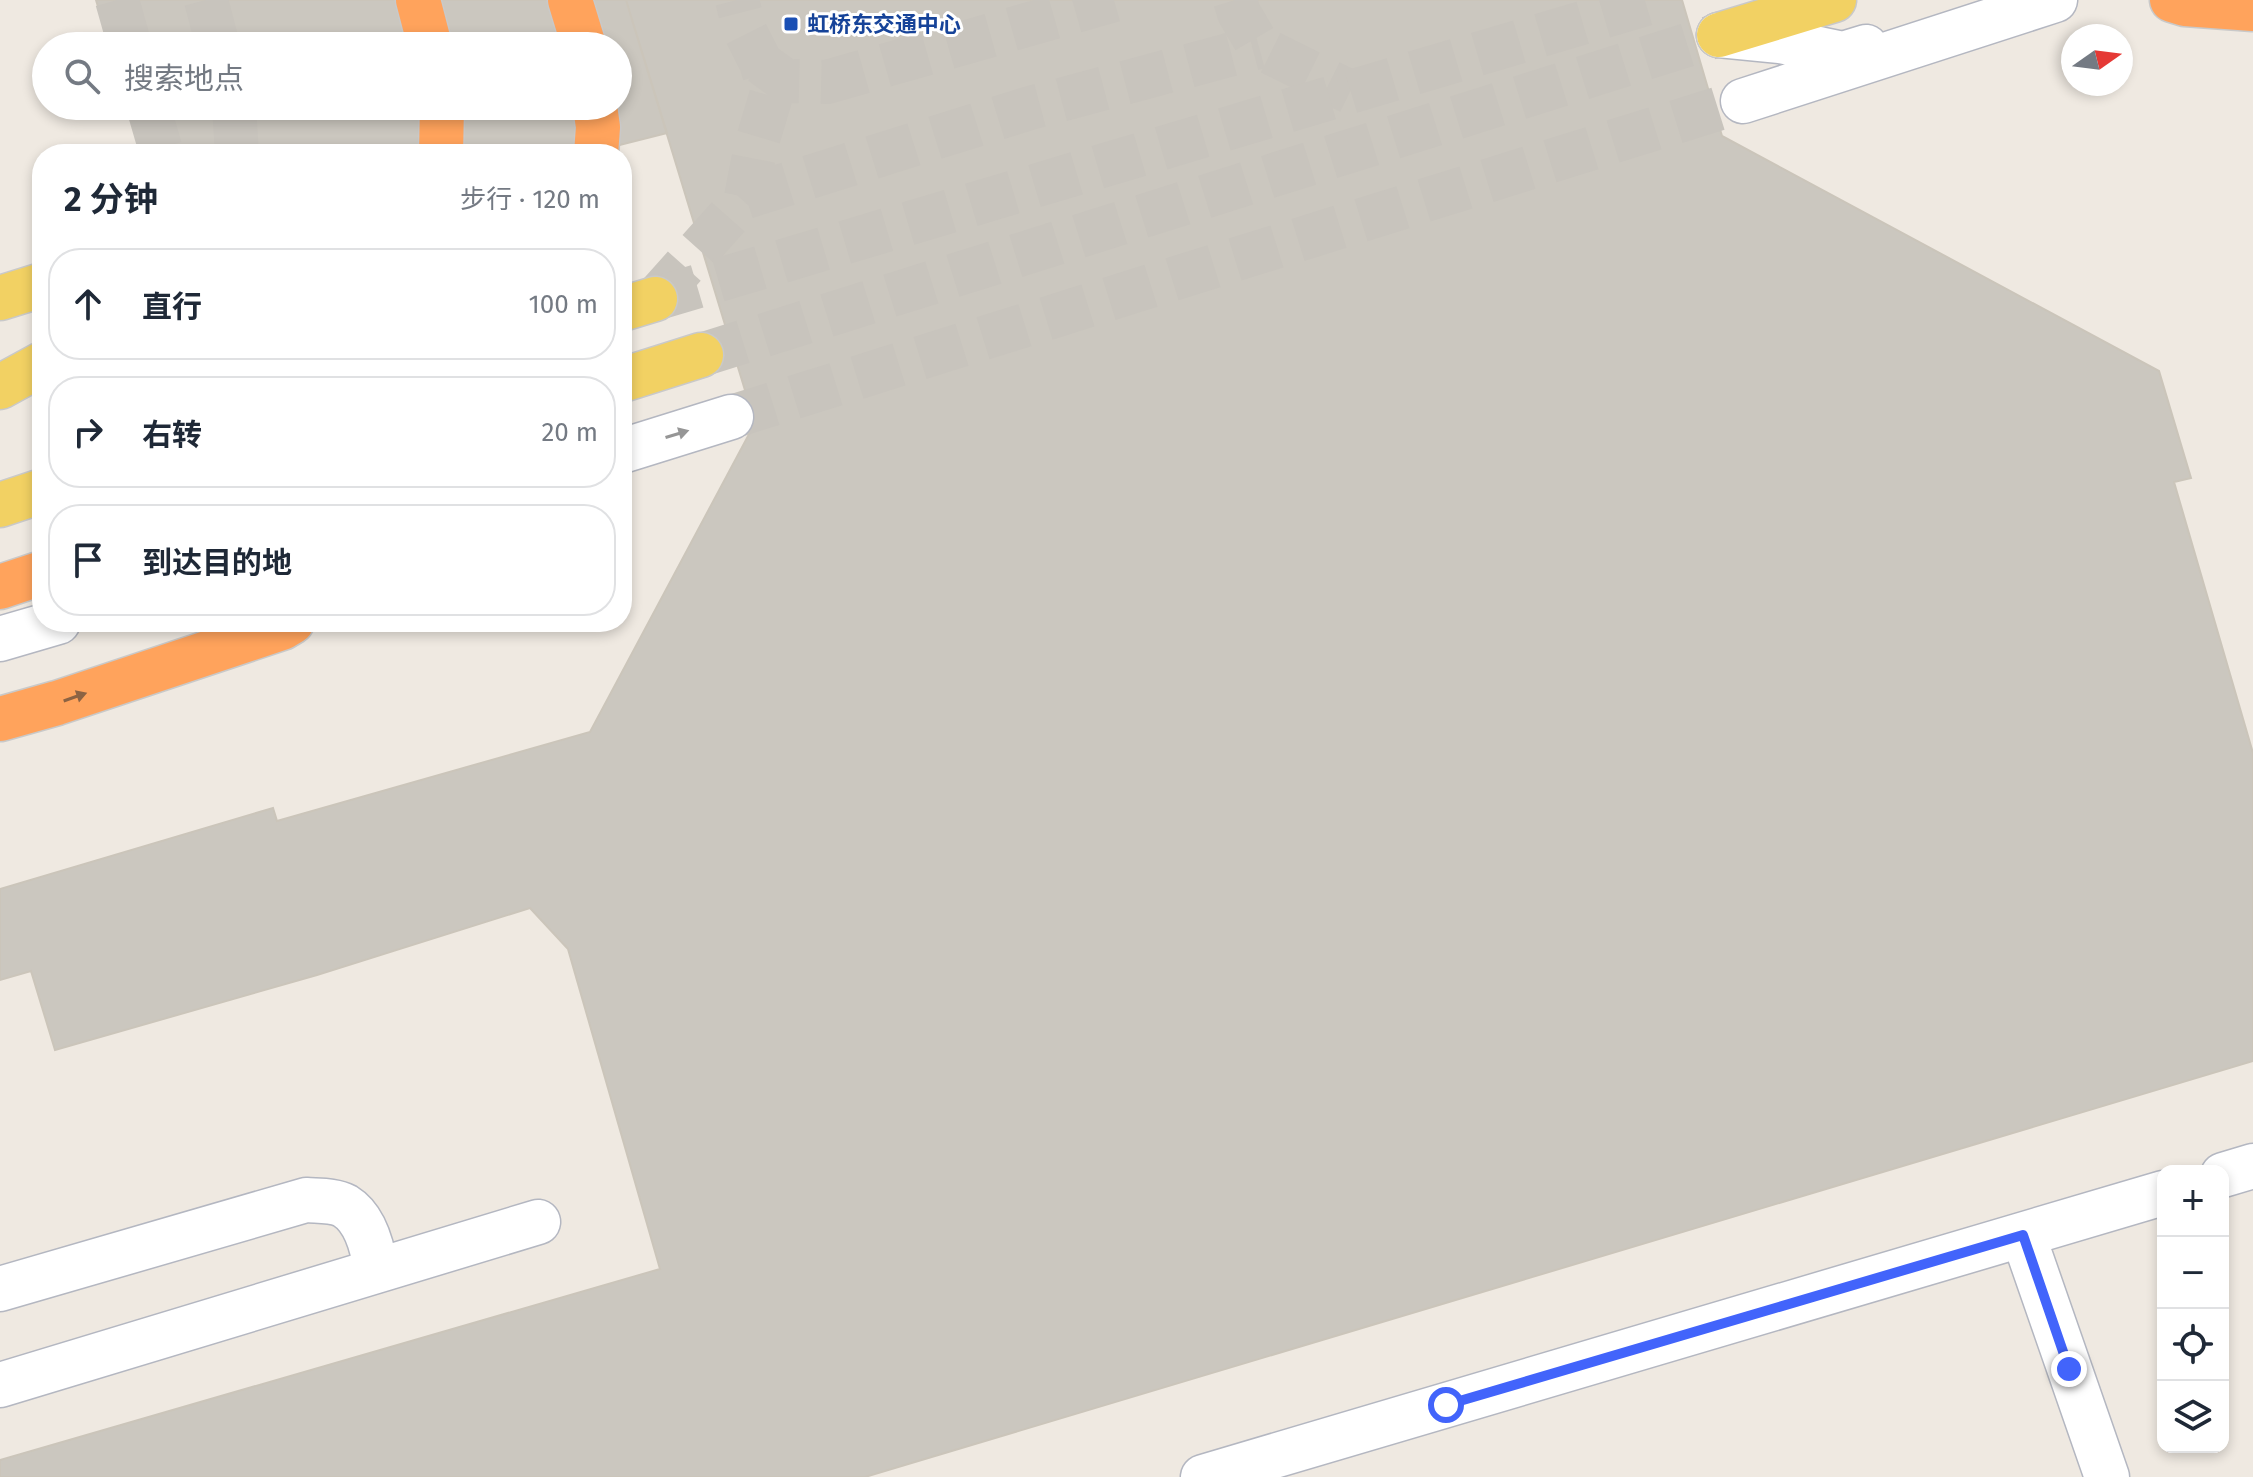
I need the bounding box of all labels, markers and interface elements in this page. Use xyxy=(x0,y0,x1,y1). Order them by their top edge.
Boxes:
place label: 虹桥东交通中心 xyxy=(807,11,961,38)
marker: 虹桥东交通中心 xyxy=(782,15,800,33)
north arrow xyxy=(2061,24,2133,96)
search box xyxy=(32,32,632,120)
icon: search xyxy=(60,54,104,98)
text: 搜索地点 xyxy=(124,61,244,97)
text: 2 分钟 xyxy=(64,179,158,220)
text: 步行 · 120 m xyxy=(460,184,600,215)
icon: ahead xyxy=(66,282,110,326)
text: 直行 xyxy=(142,289,202,325)
text: 100 m xyxy=(529,289,598,320)
icon: right xyxy=(66,410,110,454)
text: 右转 xyxy=(142,417,202,453)
text: 20 m xyxy=(541,417,598,448)
one-way arrow xyxy=(665,427,689,439)
icon: arrive xyxy=(66,538,110,582)
text: 到达目的地 xyxy=(142,545,292,581)
one-way arrow xyxy=(63,691,87,703)
map controls xyxy=(2157,1165,2229,1453)
button: + xyxy=(2157,1165,2229,1237)
button: − xyxy=(2157,1237,2229,1309)
button: locate xyxy=(2157,1309,2229,1381)
route end xyxy=(2051,1351,2087,1387)
button: layers xyxy=(2157,1381,2229,1453)
route start xyxy=(1428,1387,1464,1423)

